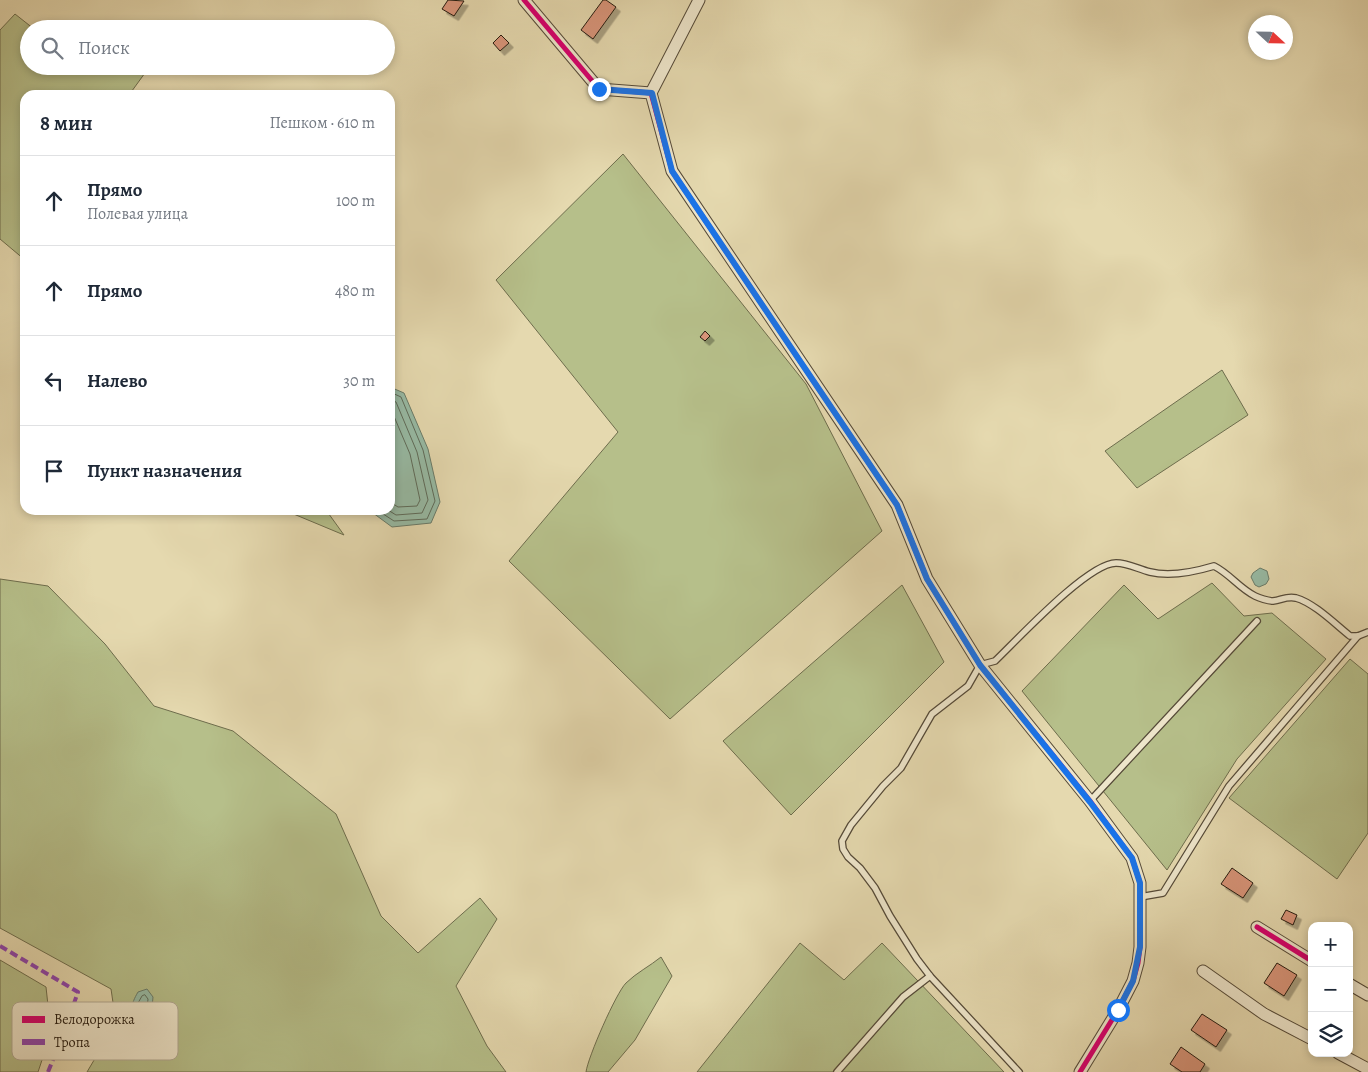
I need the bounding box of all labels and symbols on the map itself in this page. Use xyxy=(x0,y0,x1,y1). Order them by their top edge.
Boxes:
north arrow xyxy=(1248,15,1293,60)
route end xyxy=(588,78,611,101)
route start xyxy=(1107,999,1130,1022)
legend xyxy=(12,1002,178,1060)
text: Велодорожка xyxy=(54,1010,135,1029)
text: Тропа xyxy=(54,1033,91,1052)

